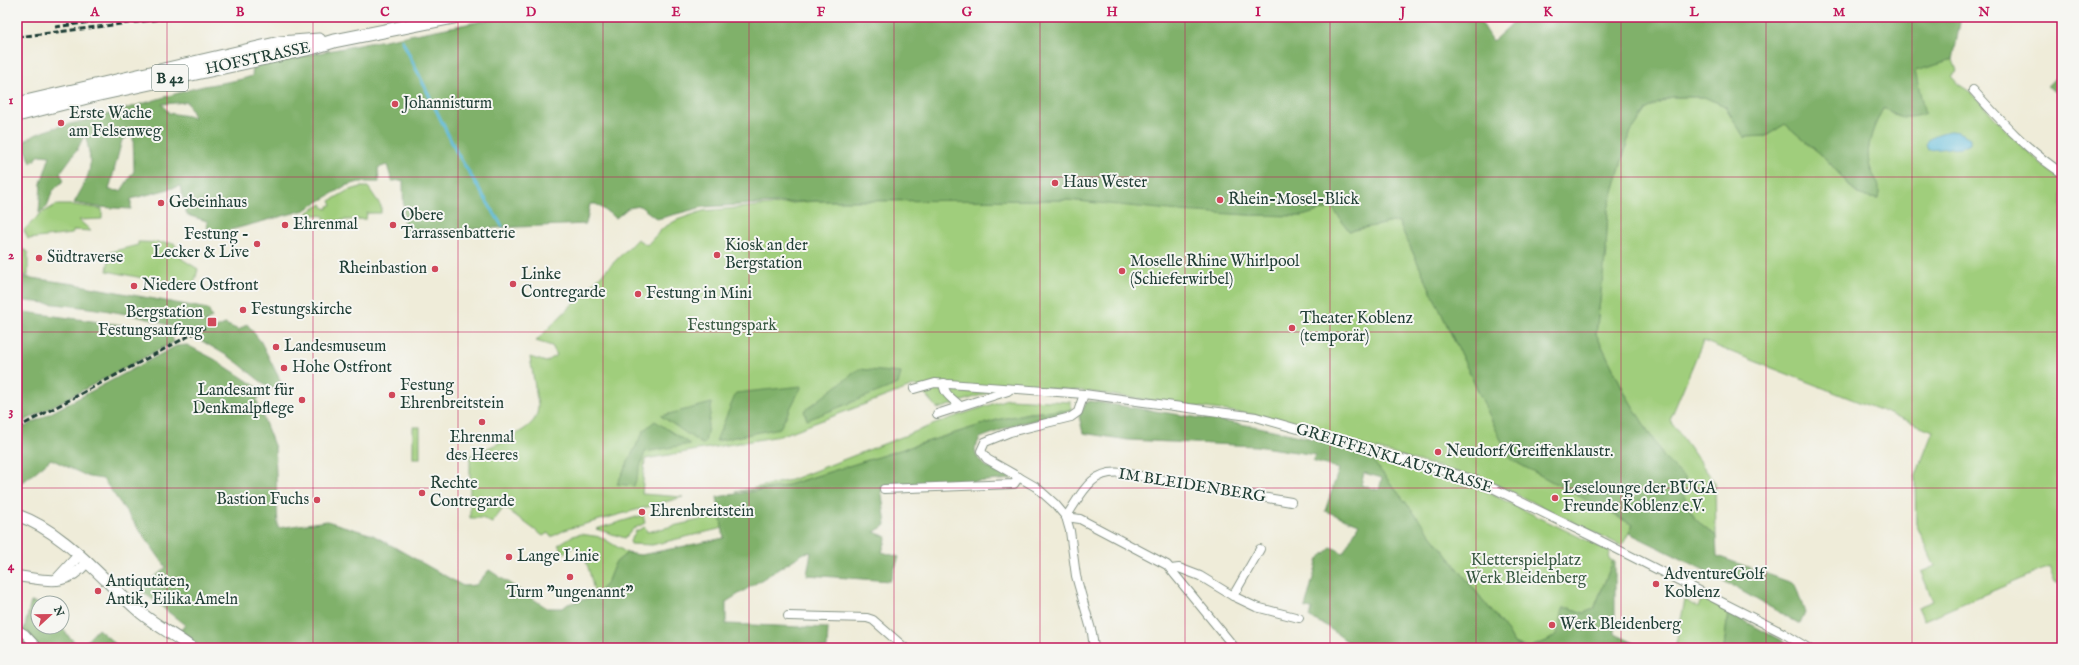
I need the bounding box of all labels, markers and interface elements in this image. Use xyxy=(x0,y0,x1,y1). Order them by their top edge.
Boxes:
text: A xyxy=(90,4,101,21)
text: B xyxy=(236,4,245,21)
text: C xyxy=(380,4,390,21)
text: D xyxy=(526,4,537,21)
text: E xyxy=(671,4,681,21)
text: F xyxy=(817,4,826,21)
text: G xyxy=(962,4,973,21)
text: H xyxy=(1106,4,1118,21)
text: I xyxy=(1255,4,1261,21)
text: J xyxy=(1398,4,1406,21)
text: K xyxy=(1543,4,1553,21)
text: L xyxy=(1688,4,1699,21)
text: M xyxy=(1833,4,1846,21)
text: N xyxy=(1977,4,1990,21)
street label: HOFSTRASSE xyxy=(204,38,312,80)
road number: B 42 xyxy=(152,65,188,91)
text: 1 xyxy=(9,92,14,109)
place label: Johannisturm xyxy=(401,94,492,114)
marker: Johannisturm xyxy=(390,99,400,109)
place label: Erste Wache am Felsenweg xyxy=(69,104,162,142)
marker: Erste Wache am Felsenweg xyxy=(56,118,66,128)
place label: Haus Wester xyxy=(1063,173,1147,193)
marker: Haus Wester xyxy=(1050,178,1060,188)
place label: Rhein-Mosel-Blick xyxy=(1228,190,1359,210)
place label: Gebeinhaus xyxy=(169,193,247,213)
marker: Rhein-Mosel-Blick xyxy=(1215,195,1225,205)
marker: Gebeinhaus xyxy=(156,198,166,208)
place label: Obere Tarrassenbatterie xyxy=(401,206,515,244)
place label: Ehrenmal xyxy=(293,215,359,235)
marker: Ehrenmal xyxy=(280,220,290,230)
marker: Obere Tarrassenbatterie xyxy=(388,220,398,230)
place label: Festung - Lecker & Live xyxy=(153,225,249,263)
place label: Kiosk an der Bergstation xyxy=(725,236,808,274)
marker: Festung - Lecker & Live xyxy=(252,239,262,249)
text: 2 xyxy=(8,247,14,264)
place label: Südtraverse xyxy=(47,248,123,268)
marker: Kiosk an der Bergstation xyxy=(712,250,722,260)
place label: Moselle Rhine Whirlpool (Schieferwirbel) xyxy=(1130,252,1300,290)
marker: Südtraverse xyxy=(34,253,44,263)
place label: Rheinbastion xyxy=(338,259,427,279)
marker: Rheinbastion xyxy=(430,264,440,274)
place label: Linke Contregarde xyxy=(521,265,606,303)
marker: Moselle Rhine Whirlpool (Schieferwirbel) xyxy=(1117,266,1127,276)
place label: Niedere Ostfront xyxy=(142,276,259,296)
marker: Linke Contregarde xyxy=(508,279,518,289)
marker: Niedere Ostfront xyxy=(129,281,139,291)
place label: Festung in Mini xyxy=(646,284,752,304)
marker: Festung in Mini xyxy=(633,289,643,299)
place label: Festungskirche xyxy=(251,300,352,320)
place label: Bergstation Festungsaufzug xyxy=(98,303,203,341)
marker: Festungskirche xyxy=(238,305,248,315)
place label: Theater Koblenz (temporär) xyxy=(1300,309,1413,347)
marker: Bergstation Festungsaufzug xyxy=(206,316,218,328)
park label: Festungspark xyxy=(687,316,777,336)
marker: Theater Koblenz (temporär) xyxy=(1287,323,1297,333)
place label: Landesmuseum xyxy=(284,337,386,357)
marker: Landesmuseum xyxy=(271,342,281,352)
place label: Hohe Ostfront xyxy=(292,358,392,378)
marker: Hohe Ostfront xyxy=(279,363,289,373)
place label: Festung Ehrenbreitstein xyxy=(400,376,504,414)
place label: Landesamt für Denkmalpflege xyxy=(192,381,294,419)
marker: Festung Ehrenbreitstein xyxy=(387,390,397,400)
marker: Landesamt für Denkmalpflege xyxy=(297,395,307,405)
text: 3 xyxy=(9,403,14,420)
marker: Ehrenmal des Heeres xyxy=(477,417,487,427)
street label: GREIFFENKLAUSTRASSE xyxy=(1293,420,1495,498)
place label: Ehrenmal des Heeres xyxy=(446,428,518,466)
place label: Neudorf/Greiffenklaustr. xyxy=(1446,442,1613,462)
marker: Neudorf/Greiffenklaustr. xyxy=(1433,447,1443,457)
street label: IM BLEIDENBERG xyxy=(1117,464,1267,508)
place label: Rechte Contregarde xyxy=(430,474,515,512)
place label: Leselounge der BUGA Freunde Koblenz e.V. xyxy=(1563,479,1718,517)
marker: Rechte Contregarde xyxy=(417,488,427,498)
place label: Bastion Fuchs xyxy=(216,490,309,510)
marker: Leselounge der BUGA Freunde Koblenz e.V. xyxy=(1550,493,1560,503)
marker: Bastion Fuchs xyxy=(312,495,322,505)
place label: Ehrenbreitstein xyxy=(650,502,754,522)
marker: Ehrenbreitstein xyxy=(637,507,647,517)
place label: Lange Linie xyxy=(517,547,599,567)
park label: Kletterspielplatz Werk Bleidenberg xyxy=(1466,551,1587,589)
marker: Lange Linie xyxy=(504,552,514,562)
text: 4 xyxy=(8,558,15,575)
place label: AdventureGolf Koblenz xyxy=(1663,565,1768,603)
place label: Antiqutäten, Antik, Eilika Ameln xyxy=(105,572,239,610)
marker: Turm "ungenannt" xyxy=(565,572,575,582)
marker: AdventureGolf Koblenz xyxy=(1651,579,1661,589)
place label: Turm "ungenannt" xyxy=(506,583,634,603)
marker: Antiqutäten, Antik, Eilika Ameln xyxy=(93,586,103,596)
north arrow xyxy=(30,595,70,635)
text: N xyxy=(50,604,67,619)
place label: Werk Bleidenberg xyxy=(1560,615,1681,635)
marker: Werk Bleidenberg xyxy=(1547,620,1557,630)

